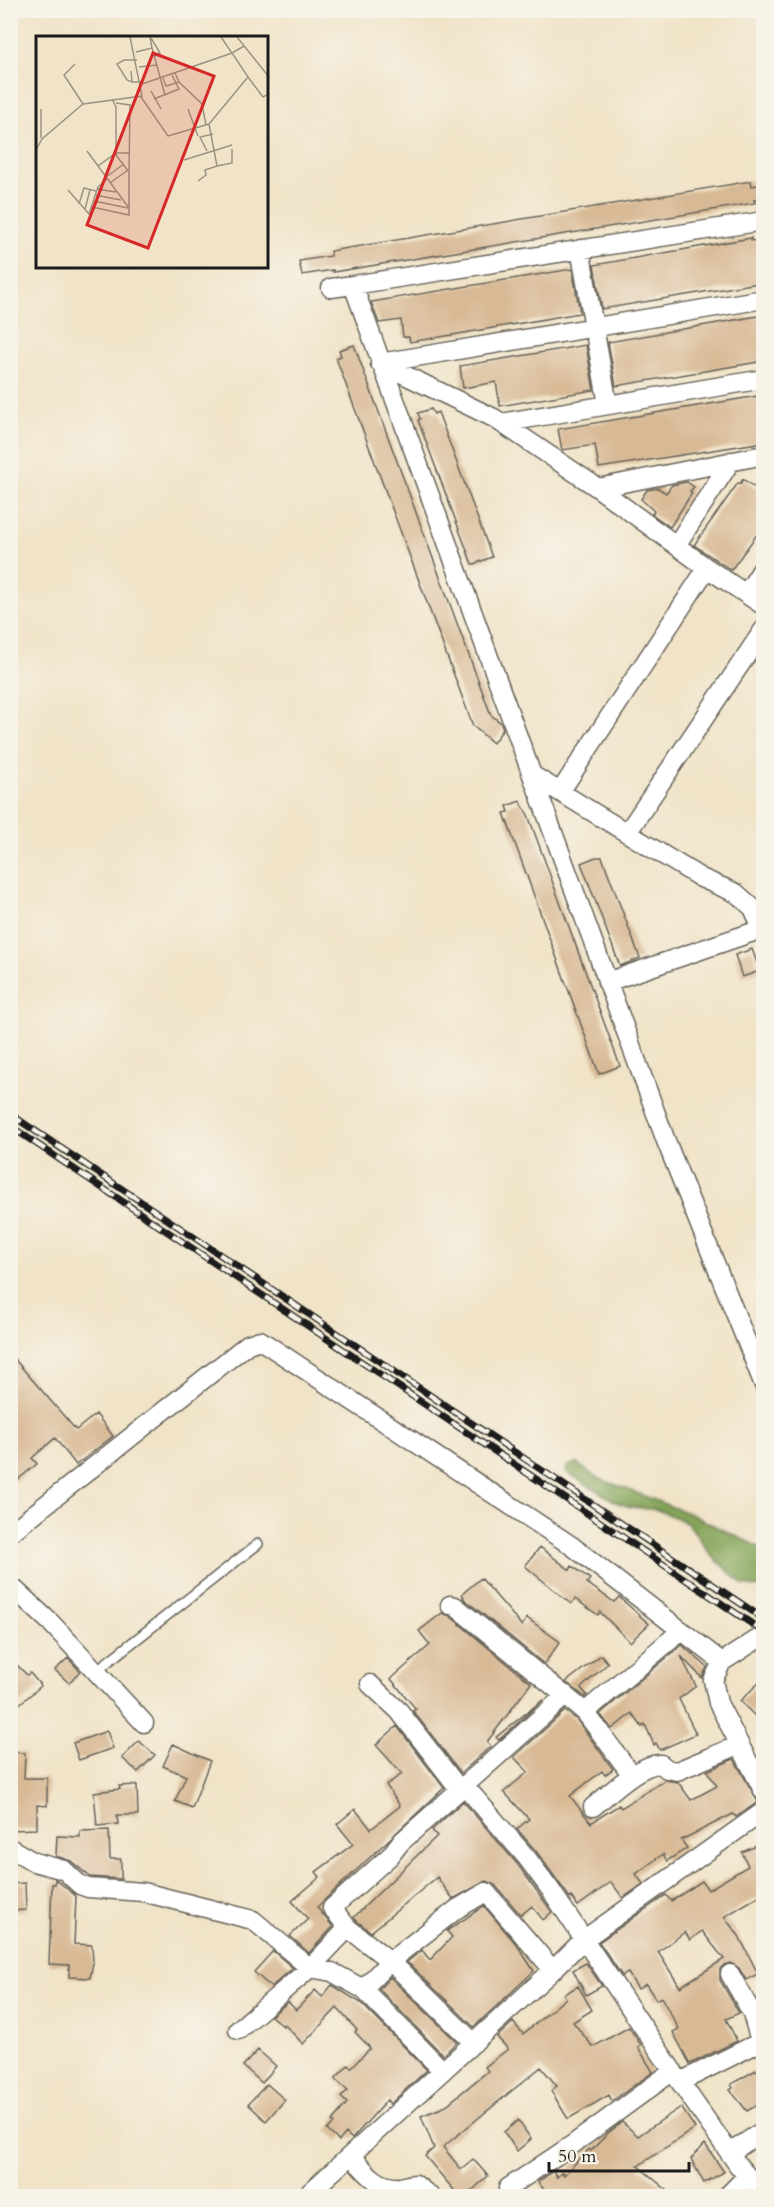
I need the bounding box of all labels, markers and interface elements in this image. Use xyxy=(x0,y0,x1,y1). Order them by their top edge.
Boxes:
inset map xyxy=(36,36,268,268)
scale bar xyxy=(549,2135,688,2173)
text: 50 m xyxy=(558,2144,597,2169)

